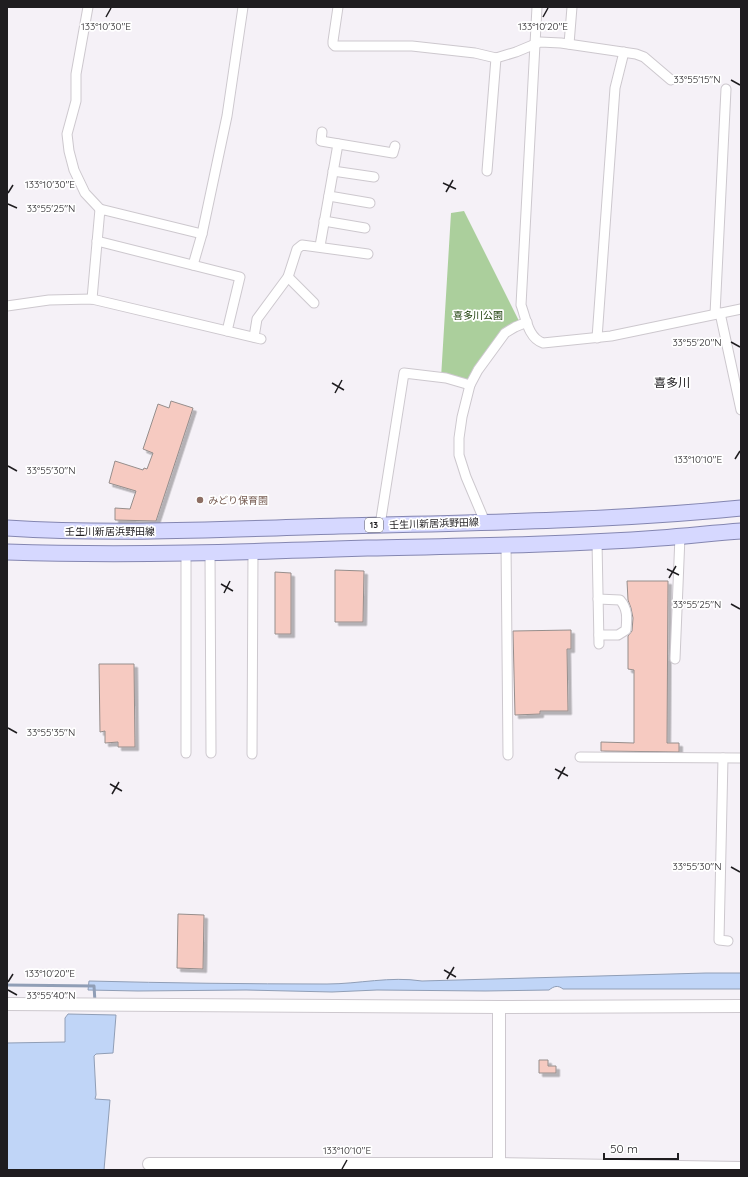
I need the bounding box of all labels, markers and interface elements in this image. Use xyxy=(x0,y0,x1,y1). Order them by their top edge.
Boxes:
text: 133°10'30"E xyxy=(81,20,131,33)
text: 133°10'20"E xyxy=(518,20,568,33)
text: 33°55'15"N xyxy=(674,73,720,86)
text: 133°10'30"E xyxy=(25,178,75,191)
text: 33°55'25"N xyxy=(27,202,75,215)
park label: 喜多川公園 xyxy=(453,309,503,322)
text: 33°55'20"N xyxy=(672,336,722,349)
district label: 喜多川 xyxy=(654,375,690,390)
text: 133°10'10"E xyxy=(674,453,722,466)
text: 33°55'30"N xyxy=(27,464,75,477)
place label: みどり保育園 xyxy=(208,494,268,507)
marker: みどり保育園 xyxy=(195,495,205,505)
street label: 壬生川新居浜野田線 xyxy=(389,515,479,532)
road number: 13 xyxy=(365,518,383,532)
street label: 壬生川新居浜野田線 xyxy=(65,525,155,538)
text: 33°55'25"N xyxy=(673,598,721,611)
text: 33°55'35"N xyxy=(27,726,75,739)
text: 33°55'30"N xyxy=(673,860,721,873)
text: 133°10'20"E xyxy=(25,967,75,980)
text: 33°55'40"N xyxy=(27,989,75,1002)
scale bar xyxy=(604,1135,678,1161)
text: 50 m xyxy=(610,1141,638,1156)
text: 133°10'10"E xyxy=(323,1144,371,1157)

